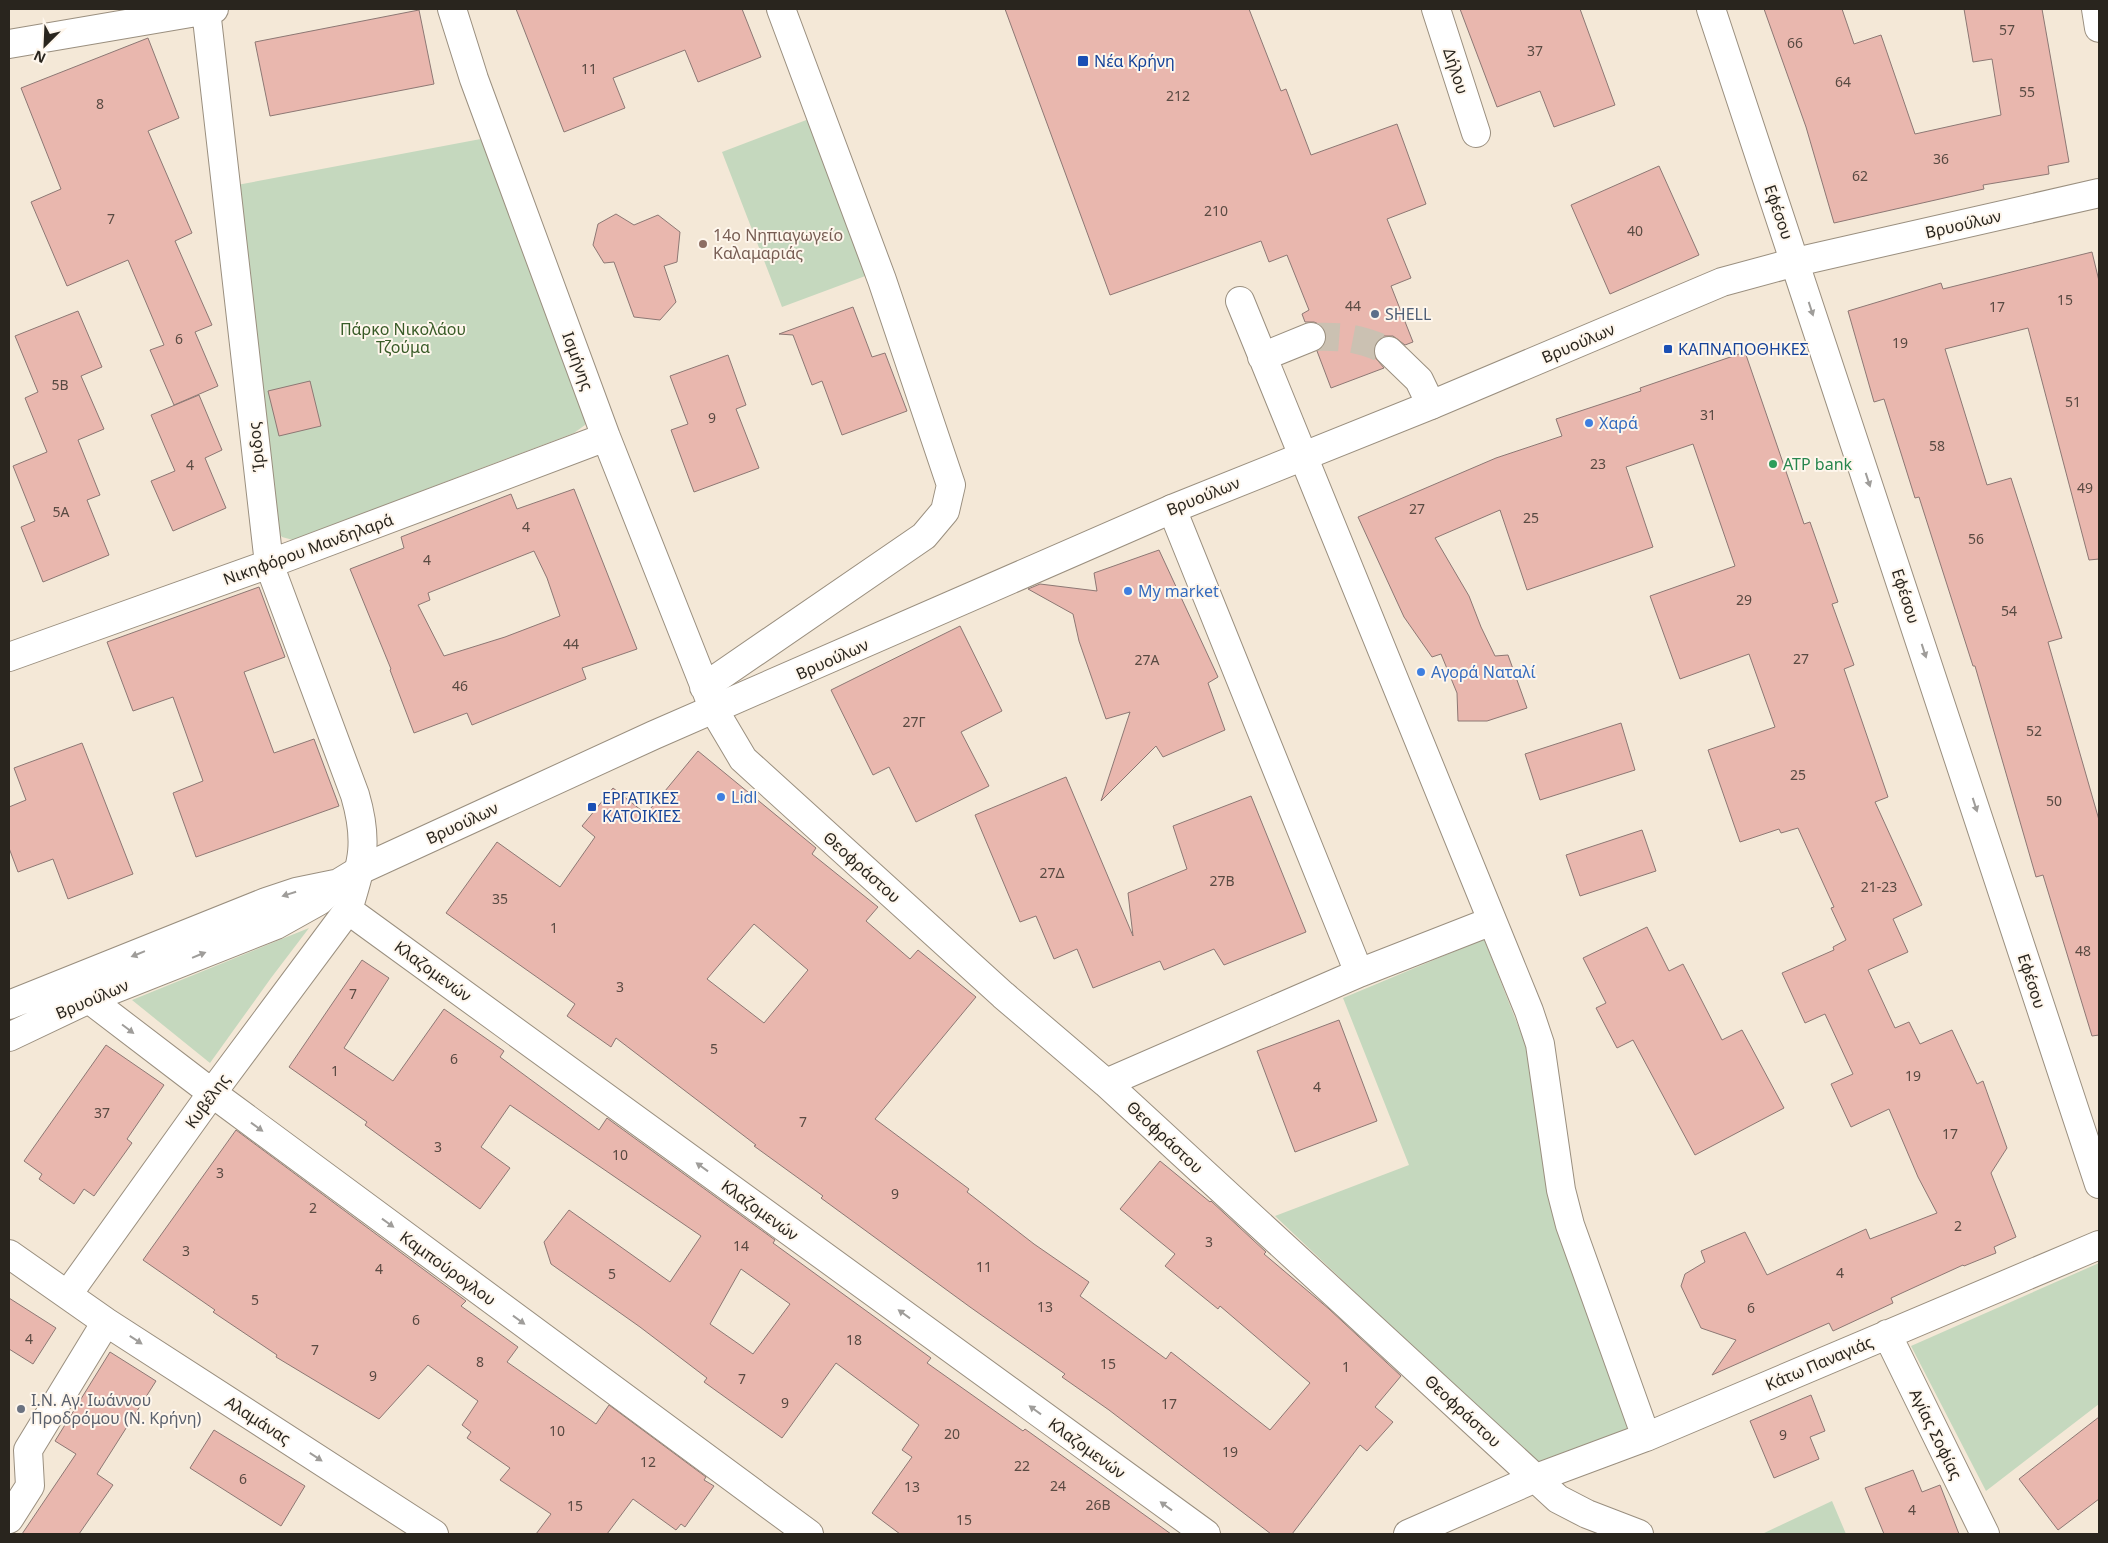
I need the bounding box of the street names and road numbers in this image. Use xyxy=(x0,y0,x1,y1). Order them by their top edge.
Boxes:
street label: Δήλου xyxy=(1438,45,1474,97)
street label: Εφέσου xyxy=(1759,182,1799,242)
street label: Βρυούλων xyxy=(1923,205,2003,243)
street label: Βρυούλων xyxy=(1538,318,1618,368)
street label: Ισμήνης xyxy=(557,329,599,393)
street label: Ίριδος xyxy=(242,421,270,473)
street label: Βρυούλων xyxy=(1163,471,1243,521)
street label: Νικηφόρου Μανδηλαρά xyxy=(220,508,396,590)
street label: Εφέσου xyxy=(1887,566,1925,626)
street label: Βρυούλων xyxy=(792,633,872,685)
street label: Βρυούλων xyxy=(422,797,502,849)
street label: Θεοφράστου xyxy=(819,826,905,908)
street label: Κλαζομενών xyxy=(390,936,476,1006)
street label: Εφέσου xyxy=(2013,951,2051,1011)
street label: Βρυούλων xyxy=(52,974,132,1024)
street label: Κυβέλης xyxy=(180,1069,234,1133)
street label: Θεοφράστου xyxy=(1122,1096,1208,1178)
street label: Κλαζομενών xyxy=(717,1175,803,1245)
street label: Καμπούρογλου xyxy=(396,1226,500,1310)
street label: Κάτω Παναγιάς xyxy=(1762,1330,1876,1396)
street label: Θεοφράστου xyxy=(1420,1370,1506,1452)
street label: Αγίας Σοφίας xyxy=(1905,1385,1968,1483)
street label: Αλαμάνας xyxy=(221,1391,295,1449)
street label: Κλαζομενών xyxy=(1044,1413,1130,1483)

